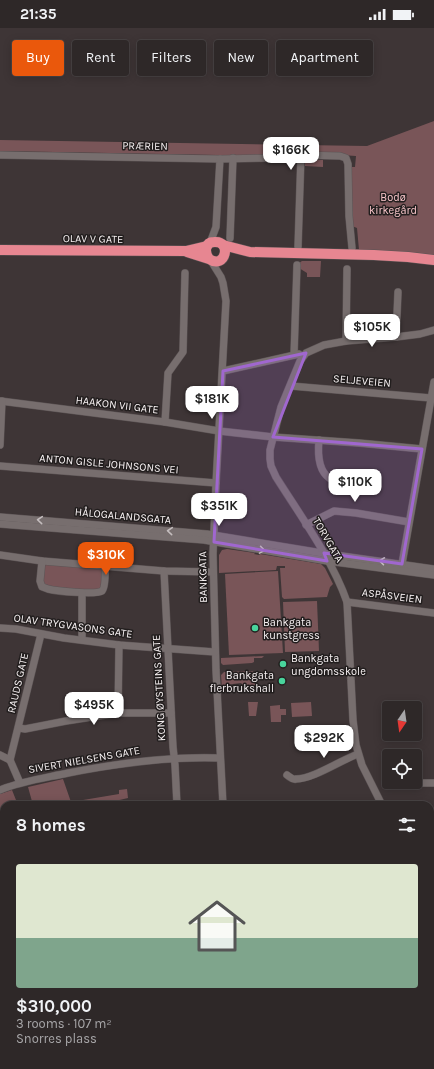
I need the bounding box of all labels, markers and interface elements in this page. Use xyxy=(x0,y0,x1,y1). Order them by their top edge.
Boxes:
text: 21:35 xyxy=(20,5,57,23)
chip: Buy xyxy=(12,40,64,76)
chip: Rent xyxy=(72,40,129,76)
chip: Filters xyxy=(137,40,206,76)
chip: New xyxy=(214,40,268,76)
chip: Apartment xyxy=(276,40,373,76)
pin: $166K xyxy=(263,137,319,171)
street label: PRÆRIEN xyxy=(122,139,168,153)
text: $166K xyxy=(272,142,310,157)
park label: Bodø kirkegård xyxy=(369,191,417,217)
street label: OLAV V GATE xyxy=(63,232,123,246)
pin: $105K xyxy=(344,314,400,348)
text: $105K xyxy=(353,319,391,334)
street label: SELJEVEIEN xyxy=(333,372,391,390)
pin: $181K xyxy=(184,386,240,420)
text: $181K xyxy=(194,391,230,406)
street label: HAAKON VII GATE xyxy=(75,393,159,417)
street label: ANTON GISLE JOHNSONS VEI xyxy=(39,451,179,477)
pin: $110K xyxy=(327,469,383,503)
text: $110K xyxy=(338,474,372,489)
pin: $351K xyxy=(191,493,247,527)
text: $351K xyxy=(200,498,238,513)
street label: HÅLOGALANDSGATA xyxy=(74,504,172,527)
street label: TORVGATA xyxy=(310,515,346,565)
one-way arrow xyxy=(37,516,43,525)
one-way arrow xyxy=(167,526,173,535)
pin: $310K xyxy=(78,542,134,576)
one-way arrow xyxy=(258,545,265,554)
text: $310K xyxy=(87,547,125,562)
street label: BANKGATA xyxy=(196,550,210,603)
one-way arrow xyxy=(378,557,385,566)
street label: ASPÅSVEIEN xyxy=(361,585,423,606)
street label: OLAV TRYGVASONS GATE xyxy=(13,611,133,641)
place label: Bankgata kunstgress xyxy=(263,616,320,642)
marker: Bankgata kunstgress xyxy=(250,623,260,633)
street label: KONG ØYSTEINS GATE xyxy=(150,634,168,742)
street label: RAUDS GATE xyxy=(5,652,31,714)
place label: Bankgata ungdomsskole xyxy=(291,652,366,678)
marker: Bankgata ungdomsskole xyxy=(278,659,288,669)
place label: Bankgata flerbrukshall xyxy=(210,669,274,695)
marker: Bankgata flerbrukshall xyxy=(277,676,287,686)
pin: $495K xyxy=(66,692,122,726)
text: $495K xyxy=(74,697,114,712)
north arrow xyxy=(382,701,422,741)
map controls xyxy=(382,701,422,789)
pin: $292K xyxy=(296,725,352,759)
text: $292K xyxy=(303,730,345,745)
street label: SIVERT NIELSENS GATE xyxy=(27,744,141,776)
button: locate xyxy=(382,749,422,789)
icon: filters xyxy=(396,814,418,836)
text: 8 homes xyxy=(16,815,86,835)
icon: home xyxy=(181,890,253,962)
text: $310,000 xyxy=(16,996,92,1016)
text: 3 rooms · 107 m² xyxy=(16,1016,112,1031)
text: Snorres plass xyxy=(16,1031,97,1046)

